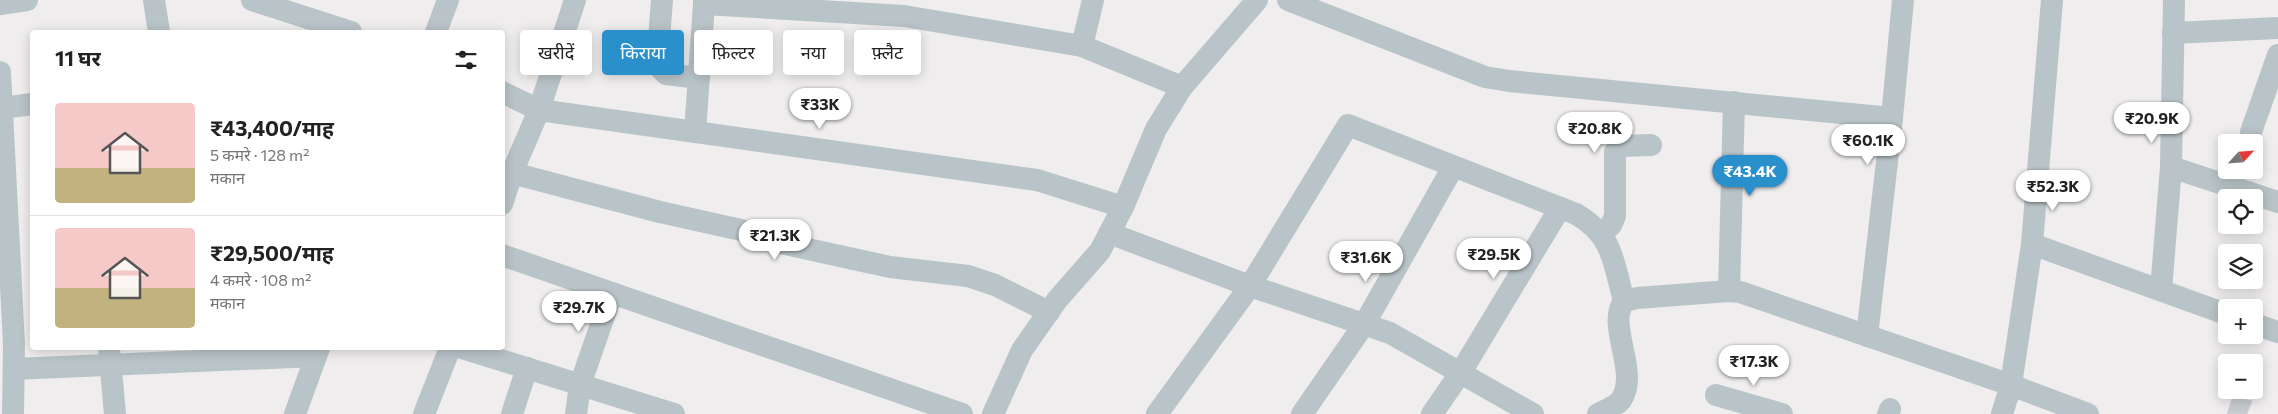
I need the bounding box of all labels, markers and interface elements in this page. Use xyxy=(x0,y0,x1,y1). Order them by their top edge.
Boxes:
chip: खरीदें xyxy=(520,30,592,75)
chip: किराया xyxy=(602,30,684,75)
chip: फ़िल्टर xyxy=(694,30,773,75)
chip: नया xyxy=(783,30,844,75)
chip: फ़्लैट xyxy=(854,30,921,75)
text: 11 घर xyxy=(55,45,101,70)
icon: filters xyxy=(452,46,480,74)
pin: ₹33K xyxy=(790,88,850,130)
text: ₹33K xyxy=(800,94,840,113)
pin: ₹20.9K xyxy=(2111,102,2193,144)
text: ₹20.9K xyxy=(2125,108,2179,127)
pin: ₹20.8K xyxy=(1554,112,1636,154)
text: ₹43,400/माह xyxy=(210,115,334,140)
text: ₹20.8K xyxy=(1568,118,1622,137)
icon: home xyxy=(95,123,155,183)
pin: ₹60.1K xyxy=(1827,124,1909,166)
text: ₹60.1K xyxy=(1842,130,1894,149)
north arrow xyxy=(2218,134,2262,179)
map controls xyxy=(2218,134,2263,399)
text: 5 कमरे · 128 m² xyxy=(210,145,309,164)
pin: ₹43.4K xyxy=(1709,154,1791,197)
text: ₹43.4K xyxy=(1723,161,1777,180)
text: मकान xyxy=(210,168,245,187)
pin: ₹52.3K xyxy=(2012,170,2094,212)
text: ₹52.3K xyxy=(2027,176,2079,195)
button: locate xyxy=(2218,189,2263,234)
pin: ₹21.3K xyxy=(734,218,816,261)
text: ₹21.3K xyxy=(750,225,800,244)
pin: ₹29.5K xyxy=(1453,238,1535,280)
text: ₹29,500/माह xyxy=(210,240,334,265)
pin: ₹31.6K xyxy=(1325,240,1407,283)
text: ₹29.5K xyxy=(1467,244,1521,263)
button: layers xyxy=(2218,244,2263,289)
text: ₹31.6K xyxy=(1340,247,1392,266)
icon: home xyxy=(95,248,155,308)
text: 4 कमरे · 108 m² xyxy=(210,270,311,289)
pin: ₹29.7K xyxy=(538,290,620,333)
text: मकान xyxy=(210,293,245,312)
text: ₹29.7K xyxy=(553,297,605,316)
button: + xyxy=(2218,299,2263,344)
pin: ₹17.3K xyxy=(1713,344,1795,387)
text: ₹17.3K xyxy=(1729,351,1779,370)
button: − xyxy=(2218,354,2263,399)

